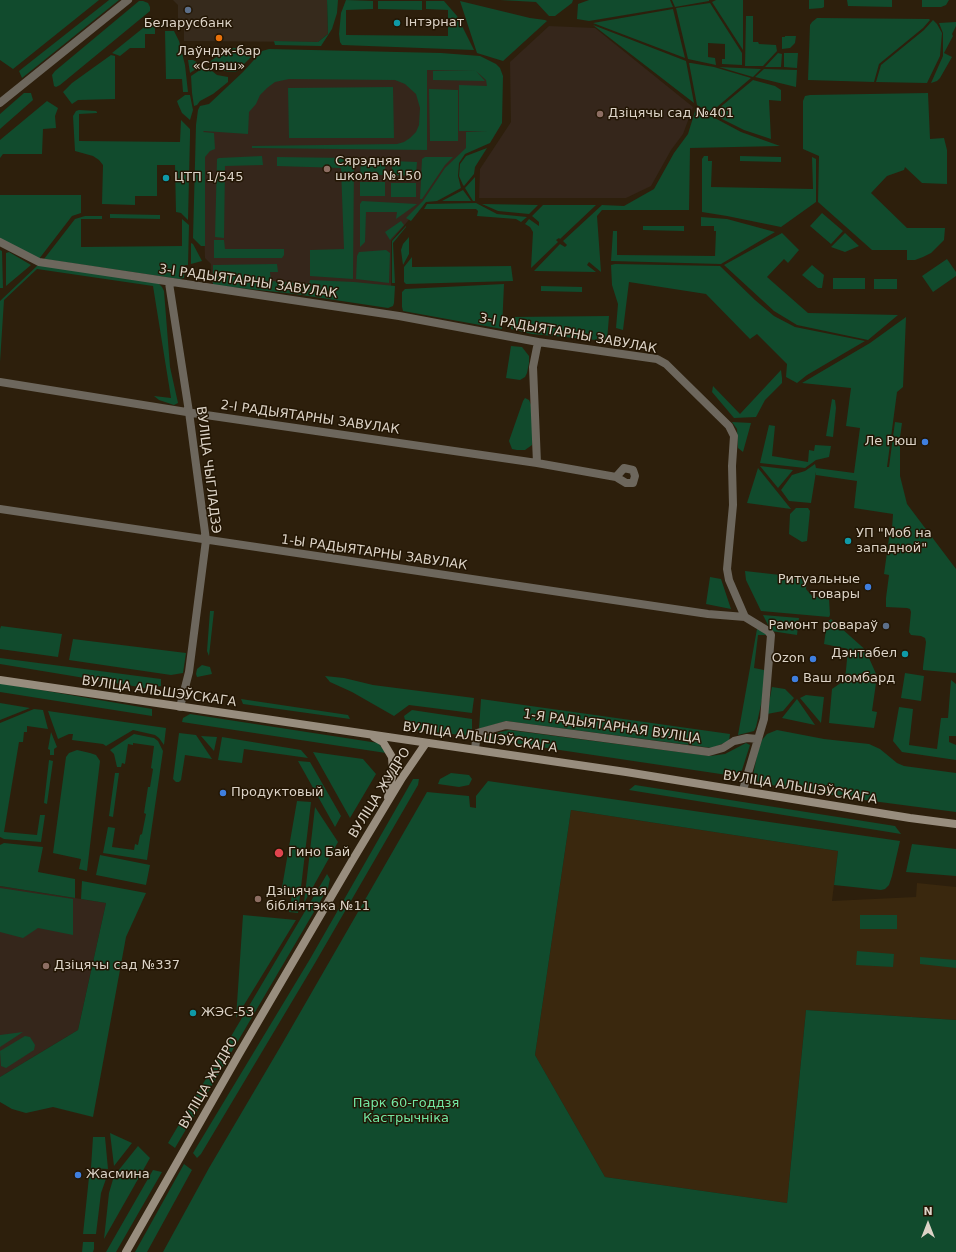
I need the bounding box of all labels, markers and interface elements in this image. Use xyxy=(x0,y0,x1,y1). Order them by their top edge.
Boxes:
marker: Беларусбанк xyxy=(183,5,193,15)
place label: Інтэрнат xyxy=(405,15,464,31)
place label: Беларусбанк xyxy=(144,16,232,32)
marker: Інтэрнат xyxy=(392,18,402,28)
marker: Лаўндж-бар «Слэш» xyxy=(214,33,224,43)
place label: Лаўндж-бар «Слэш» xyxy=(177,44,261,75)
place label: Дзіцячы сад №401 xyxy=(608,106,734,122)
marker: Дзіцячы сад №401 xyxy=(595,109,605,119)
place label: Сярэдняя школа №150 xyxy=(335,154,421,185)
marker: Сярэдняя школа №150 xyxy=(322,164,332,174)
place label: ЦТП 1/545 xyxy=(174,170,243,186)
marker: ЦТП 1/545 xyxy=(161,173,171,183)
street label: 3-І РАДЫЯТАРНЫ ЗАВУЛАК xyxy=(158,262,338,302)
street label: 3-І РАДЫЯТАРНЫ ЗАВУЛАК xyxy=(478,311,658,357)
street label: 2-І РАДЫЯТАРНЫ ЗАВУЛАК xyxy=(220,398,400,438)
street label: ВУЛІЦА ЧЫГЛАДЗЭ xyxy=(192,405,224,535)
place label: Ле Рюш xyxy=(864,434,917,450)
marker: Ле Рюш xyxy=(920,437,930,447)
place label: УП "Моб на западной" xyxy=(856,526,932,557)
street label: 1-Ы РАДЫЯТАРНЫ ЗАВУЛАК xyxy=(280,532,468,574)
marker: УП "Моб на западной" xyxy=(843,536,853,546)
place label: Ритуальные товары xyxy=(778,572,860,603)
marker: Ритуальные товары xyxy=(863,582,873,592)
place label: Рамонт ровараў xyxy=(768,618,878,634)
marker: Рамонт ровараў xyxy=(881,621,891,631)
place label: Дэнтабел xyxy=(831,646,897,662)
marker: Дэнтабел xyxy=(900,649,910,659)
place label: Ozon xyxy=(772,651,805,667)
marker: Ozon xyxy=(808,654,818,664)
place label: Ваш ломбард xyxy=(803,671,895,687)
street label: ВУЛІЦА АЛЬШЭЎСКАГА xyxy=(81,673,237,711)
marker: Ваш ломбард xyxy=(790,674,800,684)
street label: 1-Я РАДЫЯТАРНАЯ ВУЛІЦА xyxy=(522,707,702,747)
street label: ВУЛІЦА АЛЬШЭЎСКАГА xyxy=(402,719,558,757)
street label: ВУЛІЦА ЖУДРО xyxy=(346,745,414,841)
street label: ВУЛІЦА АЛЬШЭЎСКАГА xyxy=(722,768,878,808)
place label: Продуктовый xyxy=(231,785,323,801)
marker: Продуктовый xyxy=(218,788,228,798)
place label: Гино Бай xyxy=(288,845,350,861)
marker: Гино Бай xyxy=(273,847,285,859)
place label: Дзіцячая бібліятэка №11 xyxy=(266,884,370,915)
marker: Дзіцячая бібліятэка №11 xyxy=(253,894,263,904)
place label: Дзіцячы сад №337 xyxy=(54,958,180,974)
marker: Дзіцячы сад №337 xyxy=(41,961,51,971)
place label: ЖЭС-53 xyxy=(201,1005,254,1021)
marker: ЖЭС-53 xyxy=(188,1008,198,1018)
street label: ВУЛІЦА ЖУДРО xyxy=(176,1034,242,1132)
park label: Парк 60-годдзя Кастрычніка xyxy=(353,1096,459,1127)
place label: Жасмина xyxy=(86,1167,150,1183)
marker: Жасмина xyxy=(73,1170,83,1180)
north arrow xyxy=(908,1204,948,1244)
text: N xyxy=(923,1205,933,1218)

